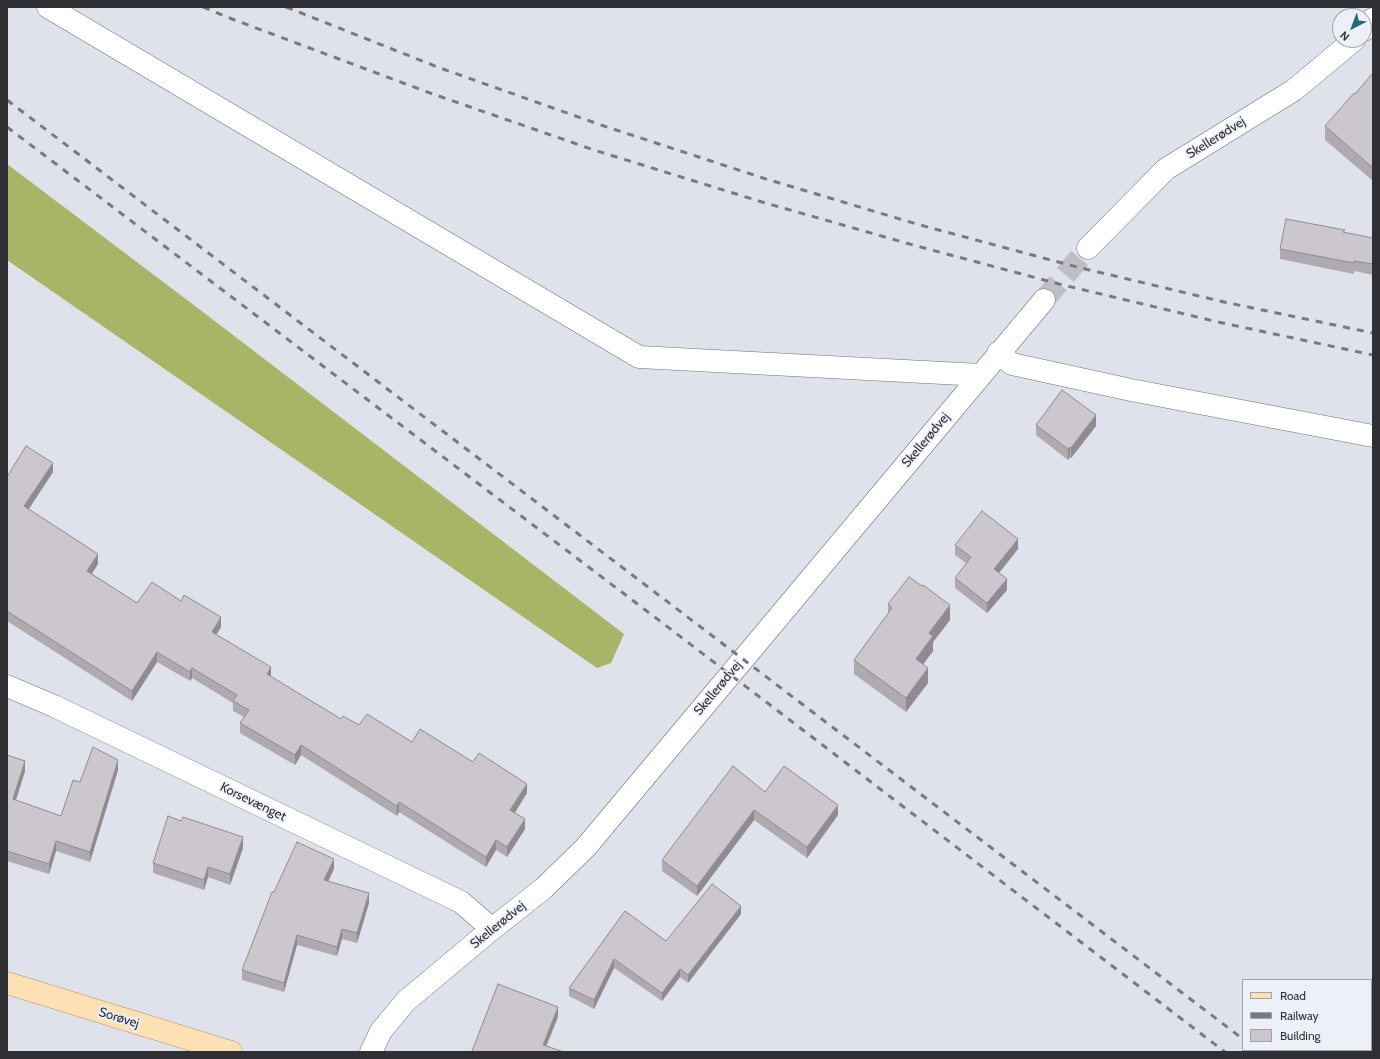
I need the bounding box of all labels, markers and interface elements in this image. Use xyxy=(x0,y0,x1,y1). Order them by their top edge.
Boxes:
north arrow xyxy=(1332,8,1372,48)
text: N xyxy=(1337,28,1352,44)
street label: Skellerødvej xyxy=(1184,114,1248,162)
street label: Skellerødvej xyxy=(899,410,953,470)
street label: Skellerødvej xyxy=(691,658,745,718)
street label: Korsevænget xyxy=(217,779,289,825)
street label: Skellerødvej xyxy=(467,898,529,952)
legend xyxy=(1242,979,1372,1051)
text: Road xyxy=(1280,988,1306,1003)
street label: Sorøvej xyxy=(97,1004,141,1032)
text: Railway xyxy=(1280,1008,1318,1023)
text: Building xyxy=(1280,1028,1321,1043)

